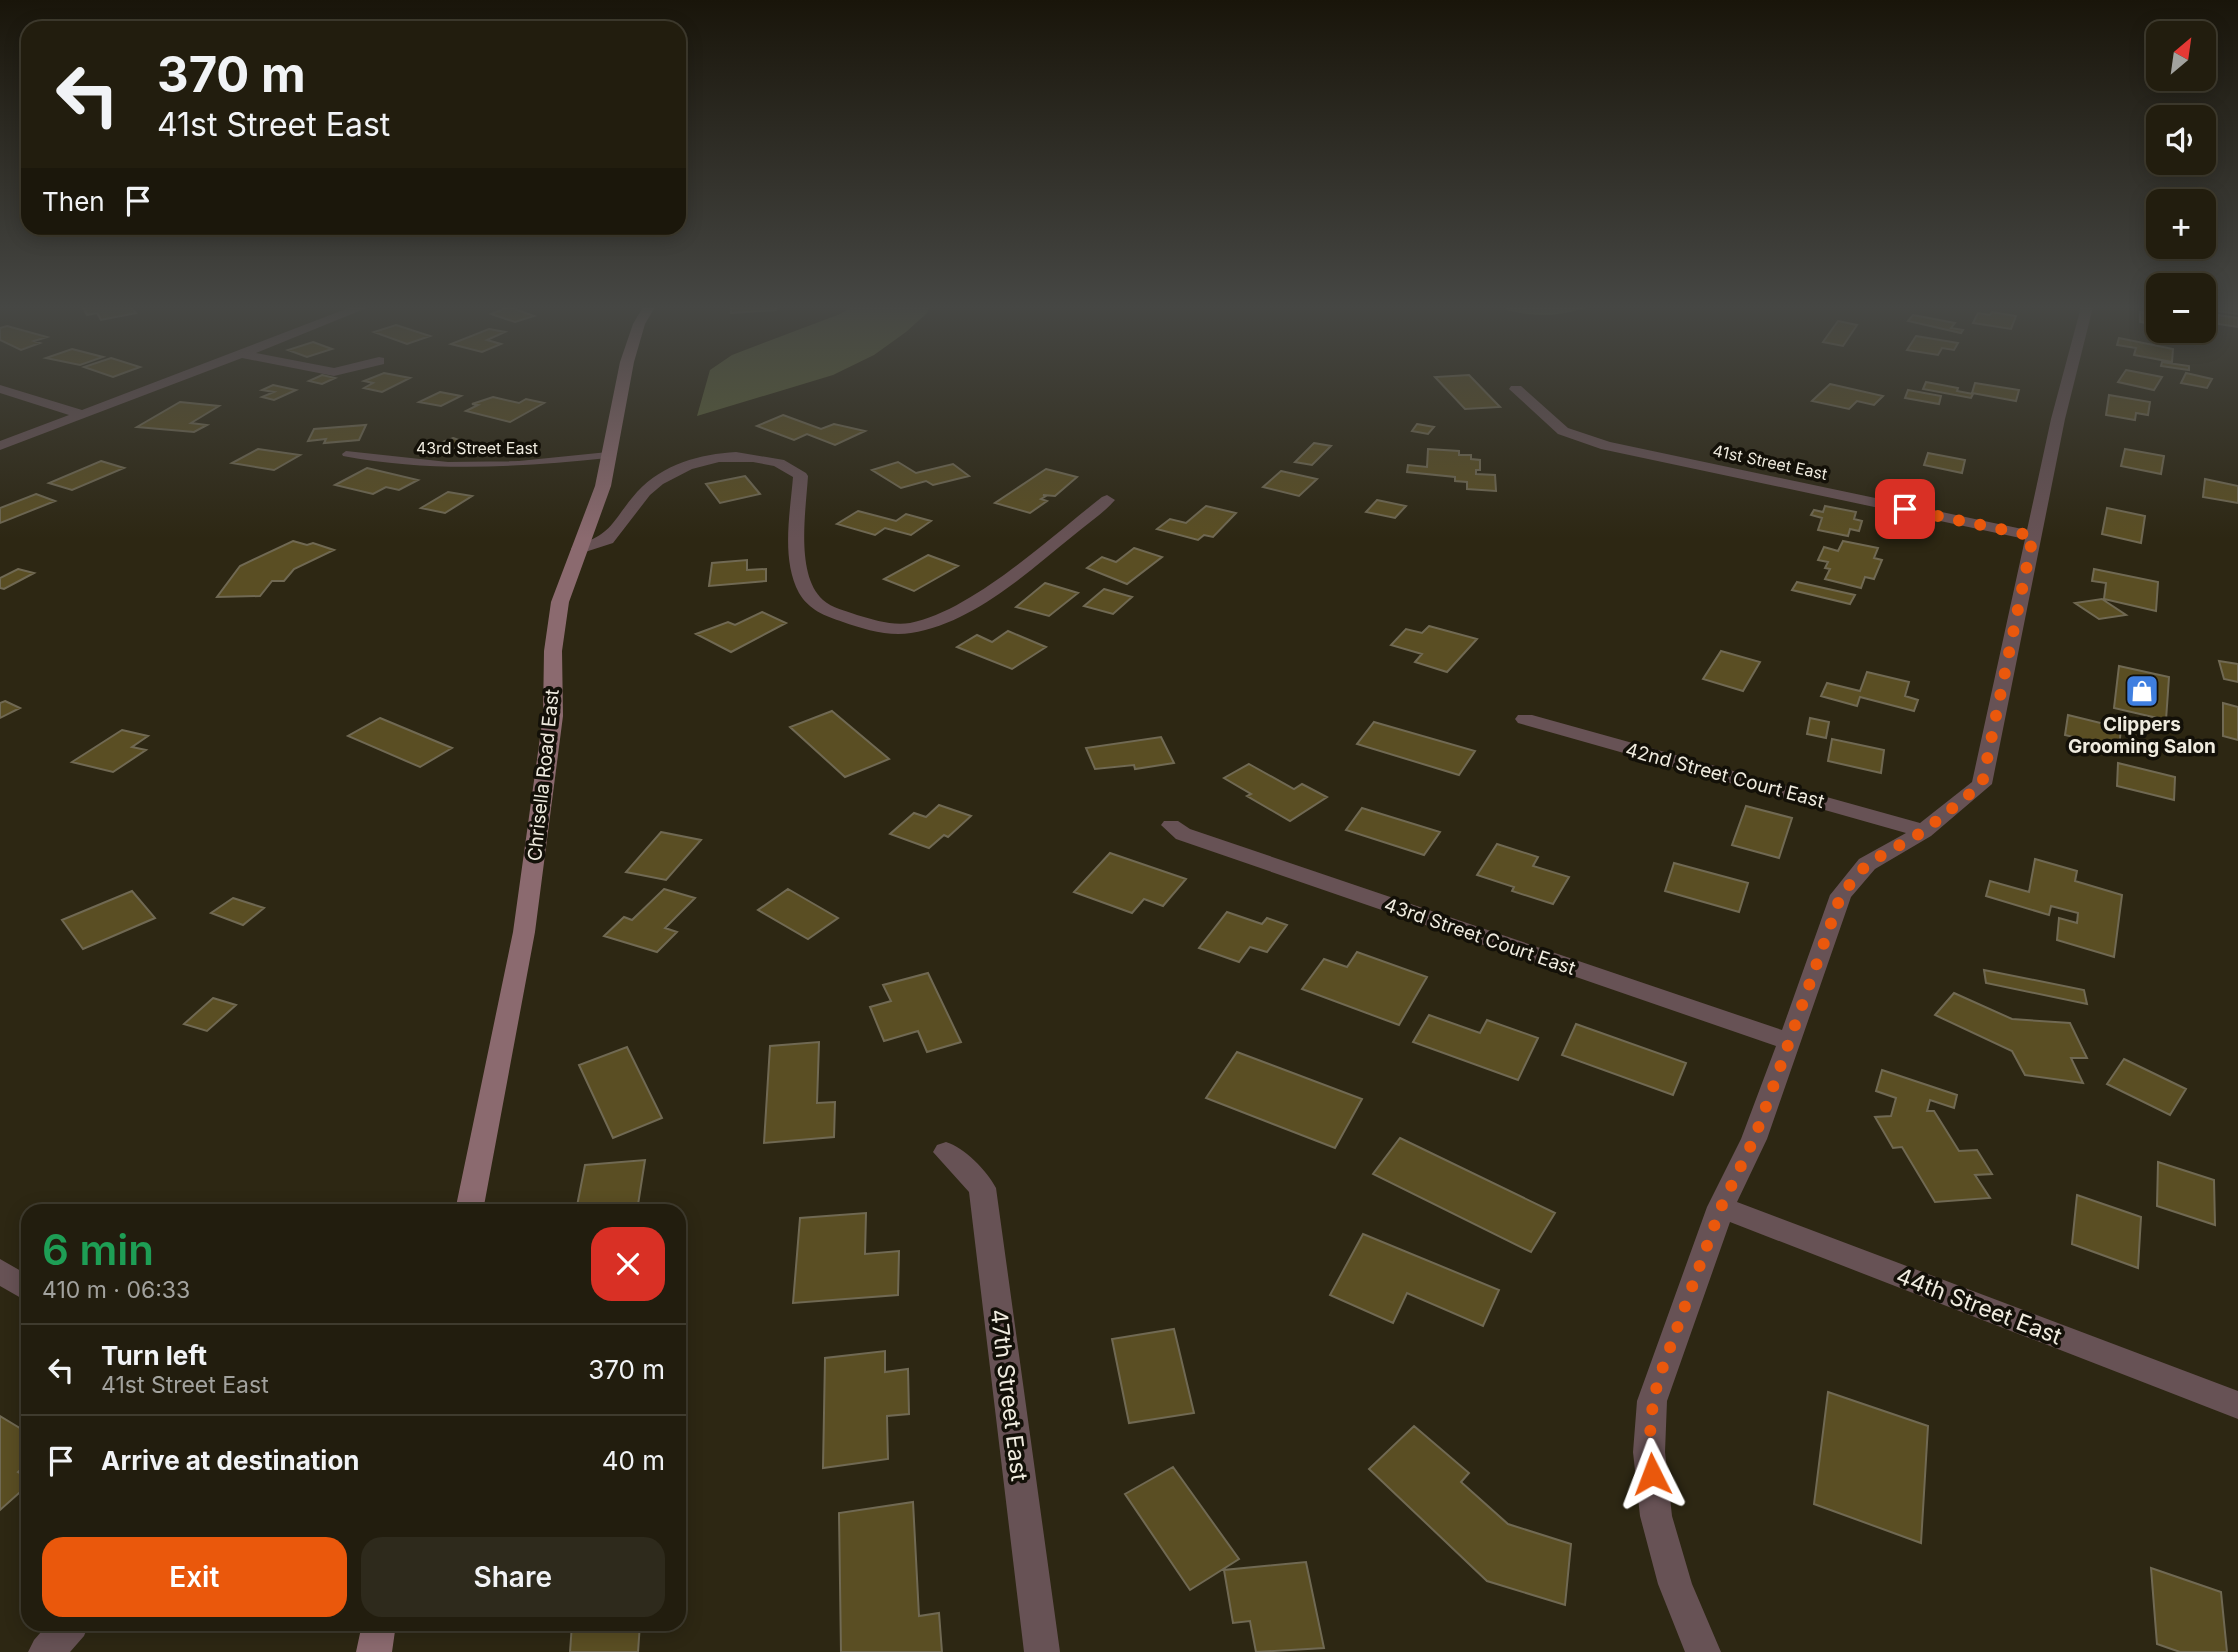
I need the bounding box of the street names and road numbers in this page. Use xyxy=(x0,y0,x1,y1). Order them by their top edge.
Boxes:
street label: 43rd Street East xyxy=(416,438,538,458)
street label: 41st Street East xyxy=(1711,440,1829,484)
street label: Chrisella Road East xyxy=(523,688,564,862)
street label: 42nd Street Court East xyxy=(1623,738,1827,813)
street label: 43rd Street Court East xyxy=(1381,893,1578,980)
street label: 44th Street East xyxy=(1892,1262,2066,1351)
street label: 47th Street East xyxy=(985,1307,1034,1483)

